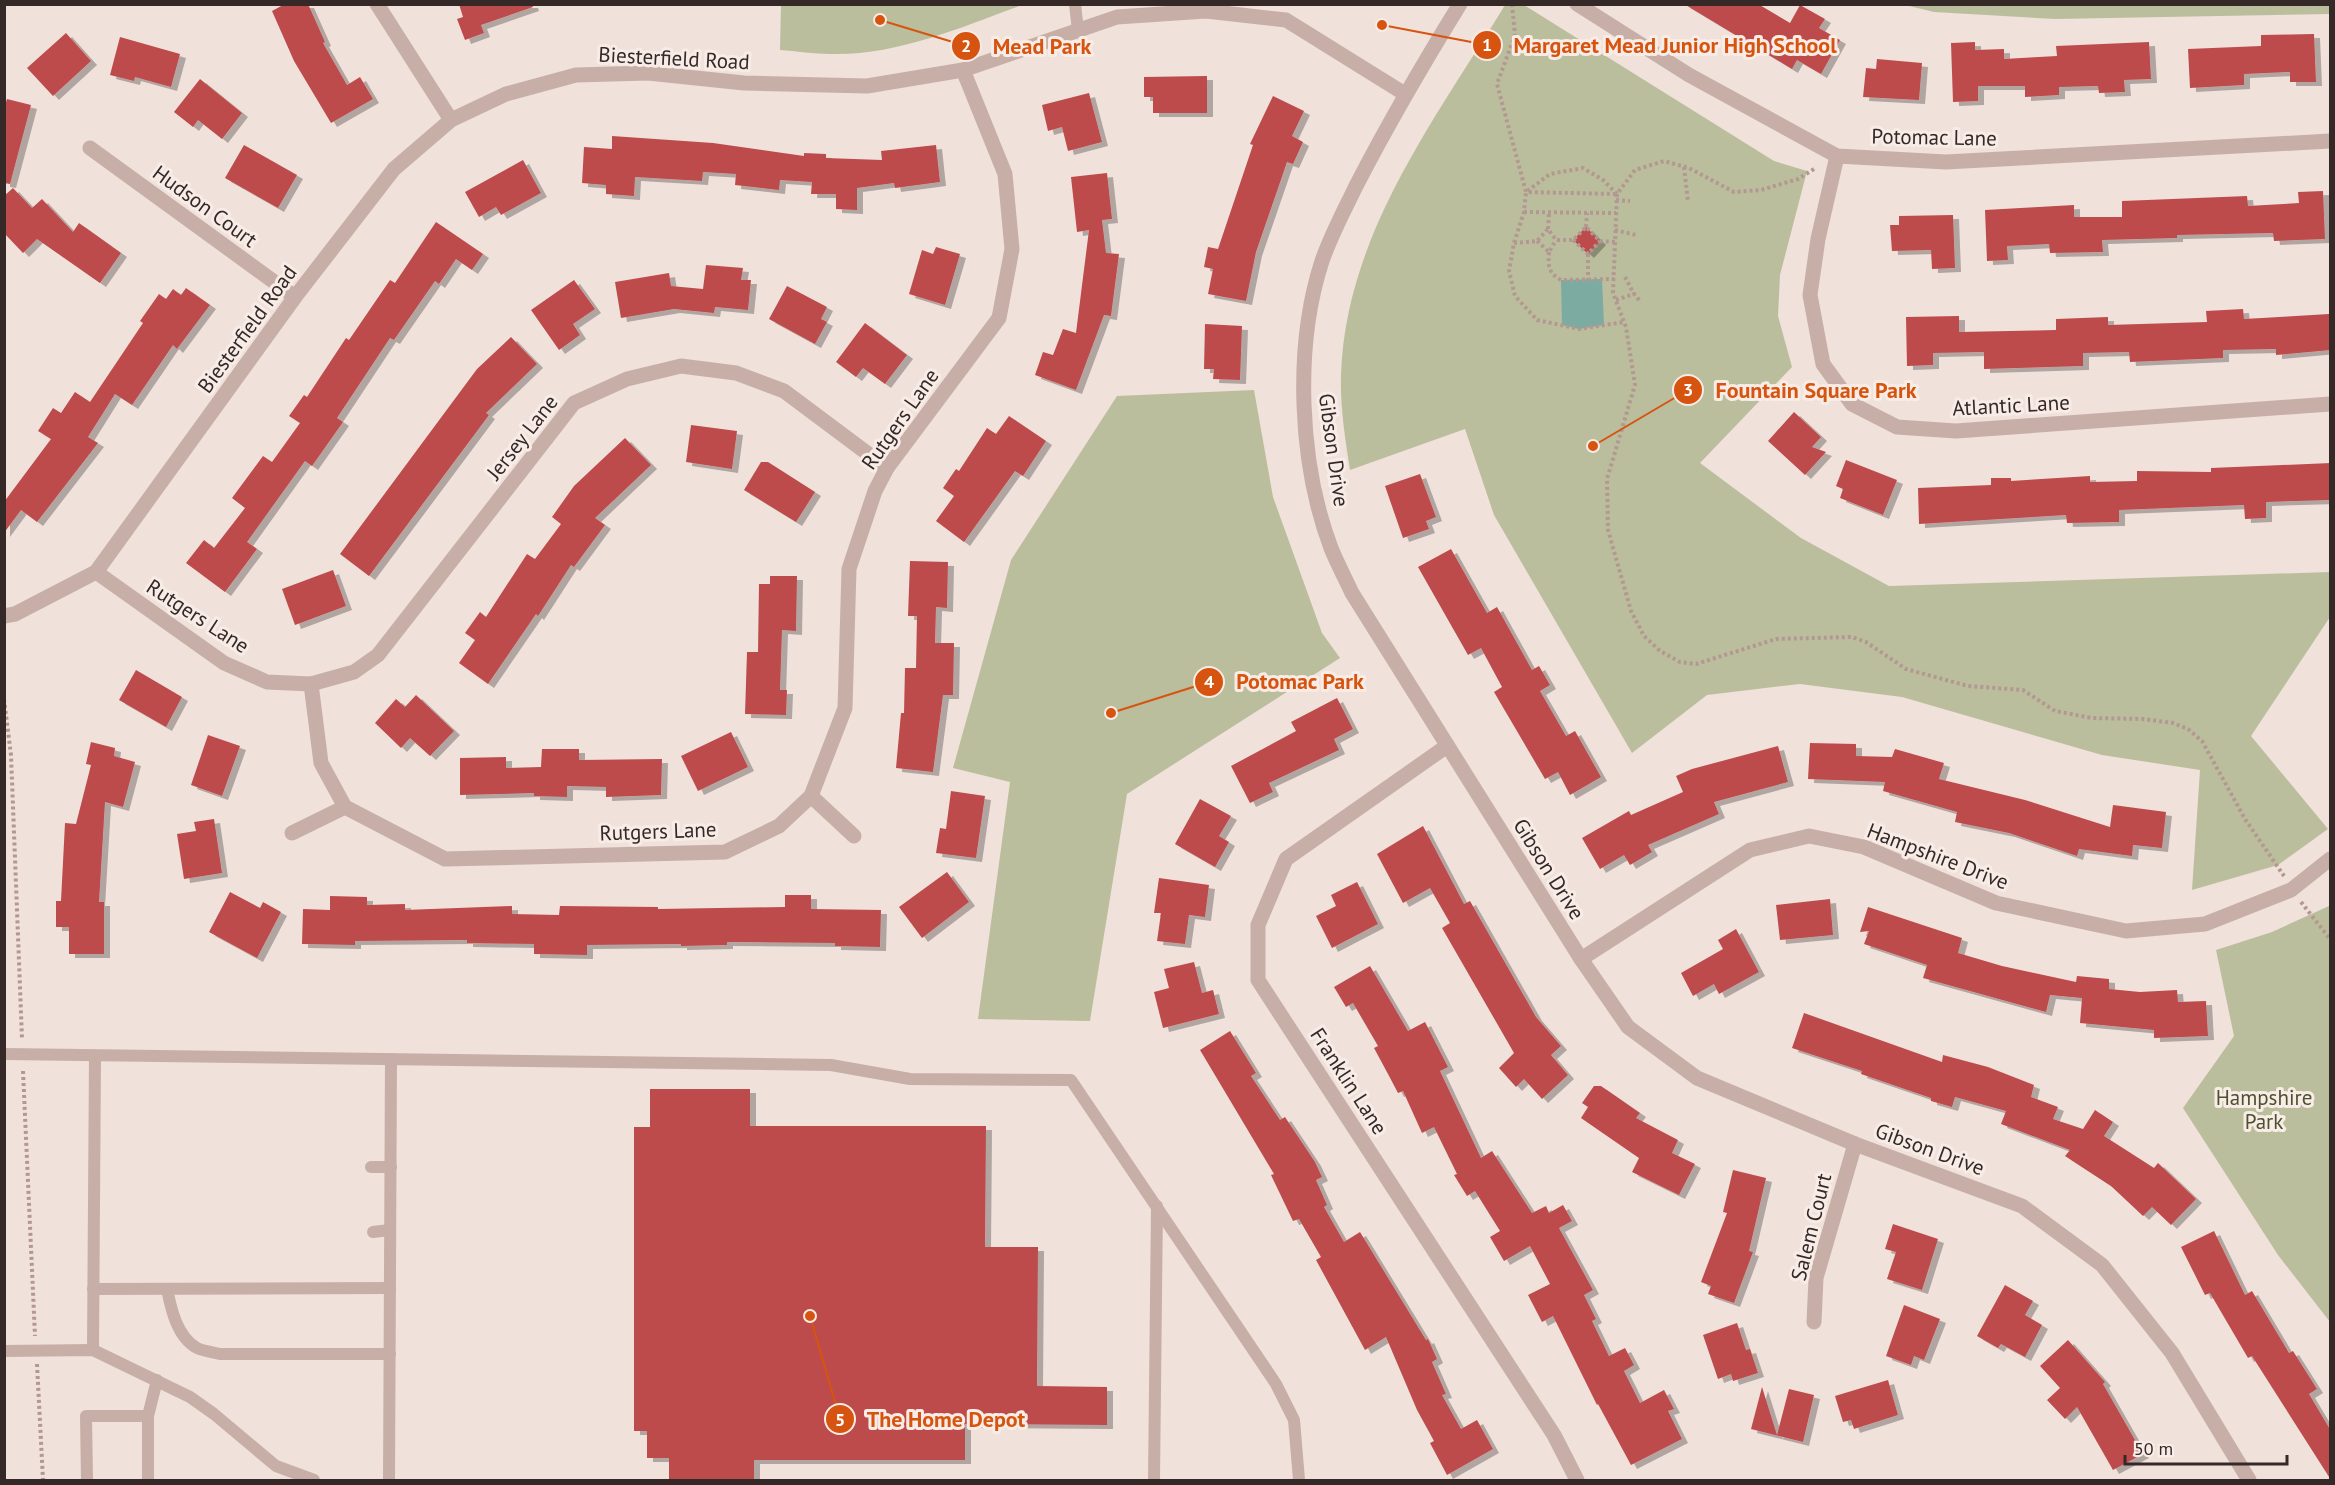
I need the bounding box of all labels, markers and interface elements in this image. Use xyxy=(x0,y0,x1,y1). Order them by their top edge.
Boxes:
callout: Margaret Mead Junior High School xyxy=(1472,25,1849,65)
callout: Mead Park xyxy=(951,26,1104,66)
text: Margaret Mead Junior High School xyxy=(1513,31,1837,59)
text: Mead Park xyxy=(993,32,1091,60)
text: 1 xyxy=(1482,33,1492,56)
text: 2 xyxy=(961,34,971,57)
street label: Biesterfield Road xyxy=(598,41,750,75)
street label: Potomac Lane xyxy=(1871,122,1997,152)
street label: Hudson Court xyxy=(147,159,263,253)
street label: Biesterfield Road xyxy=(192,260,302,398)
street label: Rutgers Lane xyxy=(855,363,945,475)
callout: Fountain Square Park xyxy=(1673,370,1928,410)
text: Fountain Square Park xyxy=(1716,376,1917,404)
text: 3 xyxy=(1683,378,1693,401)
street label: Atlantic Lane xyxy=(1952,388,2070,422)
street label: Jersey Lane xyxy=(480,389,564,486)
street label: Gibson Drive xyxy=(1313,392,1355,508)
street label: Rutgers Lane xyxy=(142,573,254,659)
callout: Potomac Park xyxy=(1194,662,1376,702)
text: Potomac Park xyxy=(1236,667,1364,695)
text: 4 xyxy=(1204,670,1214,693)
street label: Gibson Drive xyxy=(1507,813,1591,925)
street label: Rutgers Lane xyxy=(599,815,717,847)
street label: Hampshire Drive xyxy=(1863,817,2013,895)
street label: Franklin Lane xyxy=(1305,1023,1393,1139)
park label: Hampshire Park xyxy=(2216,1084,2312,1135)
street label: Gibson Drive xyxy=(1872,1117,1988,1181)
street label: Salem Court xyxy=(1785,1170,1837,1284)
callout: The Home Depot xyxy=(825,1399,1037,1439)
text: The Home Depot xyxy=(867,1405,1026,1433)
text: 5 xyxy=(835,1408,845,1431)
scale bar xyxy=(2125,1428,2287,1466)
text: 50 m xyxy=(2134,1437,2173,1460)

